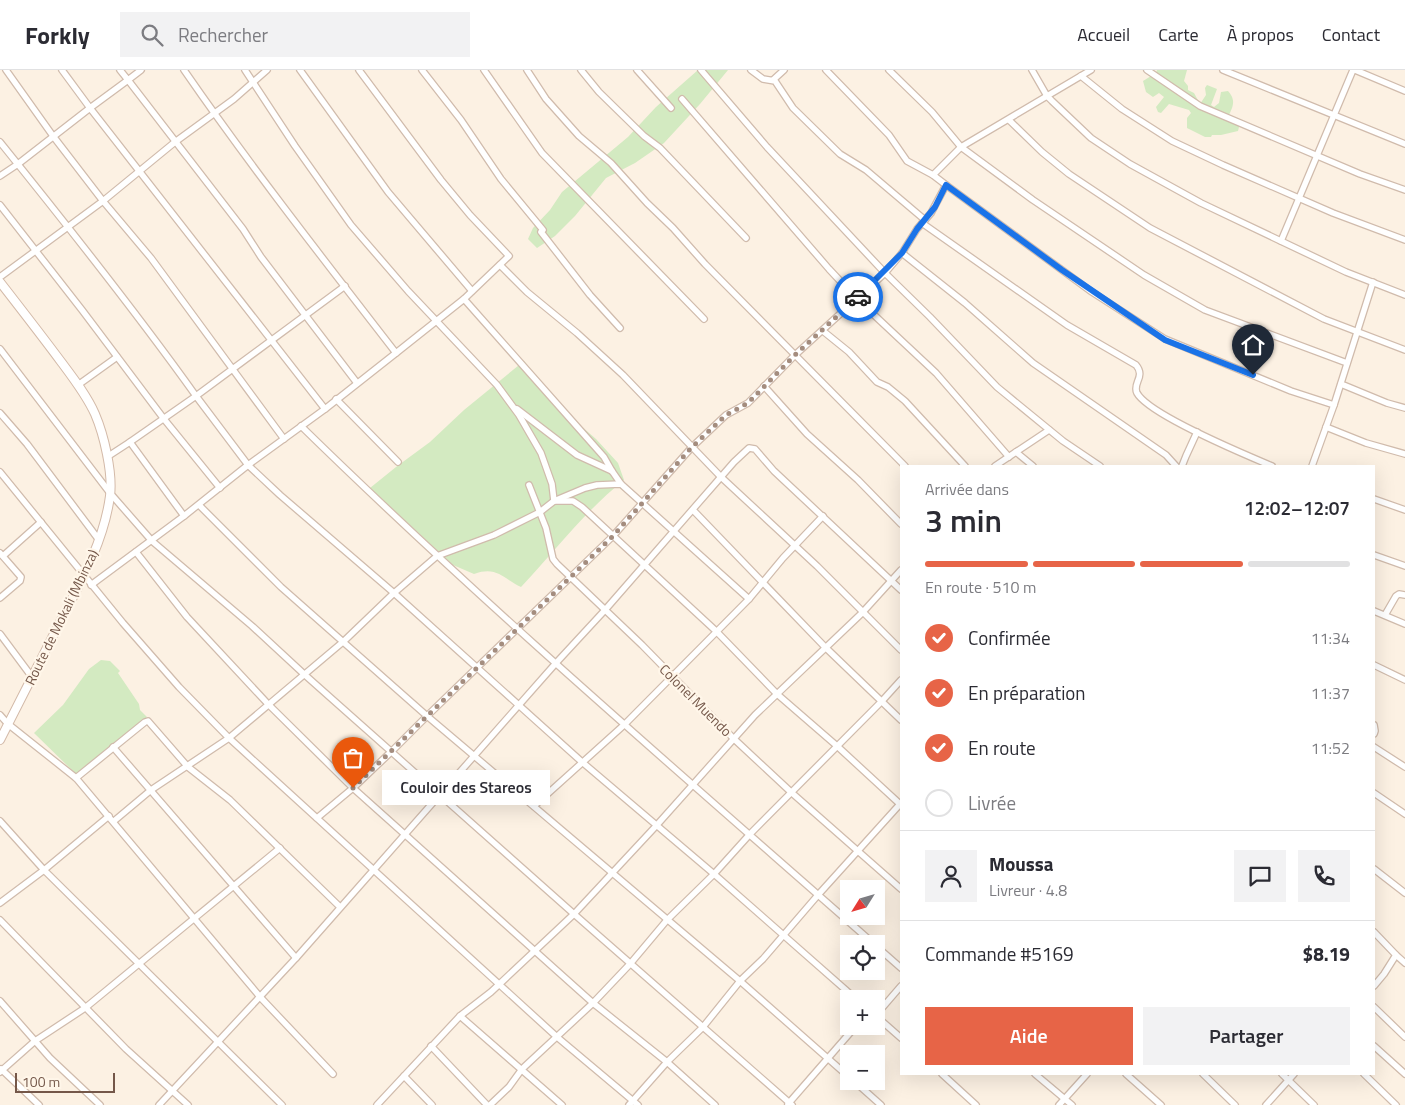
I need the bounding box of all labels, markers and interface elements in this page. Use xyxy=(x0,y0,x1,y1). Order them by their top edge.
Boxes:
search box xyxy=(120,12,470,57)
text: Forkly xyxy=(25,17,90,53)
text: Rechercher xyxy=(178,20,268,49)
icon: search xyxy=(138,21,166,49)
text: Accueil xyxy=(1077,21,1130,48)
text: Carte xyxy=(1158,21,1199,48)
text: À propos xyxy=(1227,21,1294,48)
text: Contact xyxy=(1322,21,1380,48)
courier xyxy=(833,272,883,322)
icon: car xyxy=(844,283,872,311)
pin xyxy=(1232,324,1274,375)
icon: home xyxy=(1239,331,1267,359)
text: Arrivée dans xyxy=(925,477,1009,501)
text: 12:02–12:07 xyxy=(1244,493,1350,522)
text: 3 min xyxy=(925,496,1002,544)
street label: Route de Mokali (Mbinza) xyxy=(19,546,103,688)
text: En route · 510 m xyxy=(925,575,1036,599)
text: Confirmée xyxy=(968,623,1050,652)
icon: check xyxy=(925,624,953,652)
text: 11:34 xyxy=(1311,626,1350,650)
street label: Colonel Muendo xyxy=(655,659,737,741)
text: En préparation xyxy=(968,678,1086,707)
icon: check xyxy=(925,679,953,707)
text: 11:37 xyxy=(1311,681,1350,705)
text: En route xyxy=(968,733,1036,762)
icon: check xyxy=(925,734,953,762)
text: 11:52 xyxy=(1311,736,1350,760)
pin xyxy=(332,737,374,788)
icon: bag xyxy=(339,744,367,772)
callout: Couloir des Stareos xyxy=(383,770,550,806)
text: Couloir des Stareos xyxy=(400,775,532,799)
text: Livrée xyxy=(968,788,1016,817)
text: Moussa xyxy=(989,849,1053,878)
button: person xyxy=(925,850,977,902)
button: chat xyxy=(1234,850,1286,902)
button: phone xyxy=(1298,850,1350,902)
text: Livreur · 4.8 xyxy=(989,878,1067,902)
north arrow xyxy=(840,880,885,925)
map controls xyxy=(840,880,885,1090)
button: locate xyxy=(840,935,885,980)
text: Commande #5169 xyxy=(925,939,1074,968)
text: $8.19 xyxy=(1303,939,1350,968)
button: + xyxy=(840,990,885,1035)
button: Aide xyxy=(925,1007,1133,1065)
button: Partager xyxy=(1143,1007,1350,1065)
button: − xyxy=(840,1045,885,1090)
scale bar xyxy=(15,1070,115,1093)
text: 100 m xyxy=(22,1071,60,1092)

